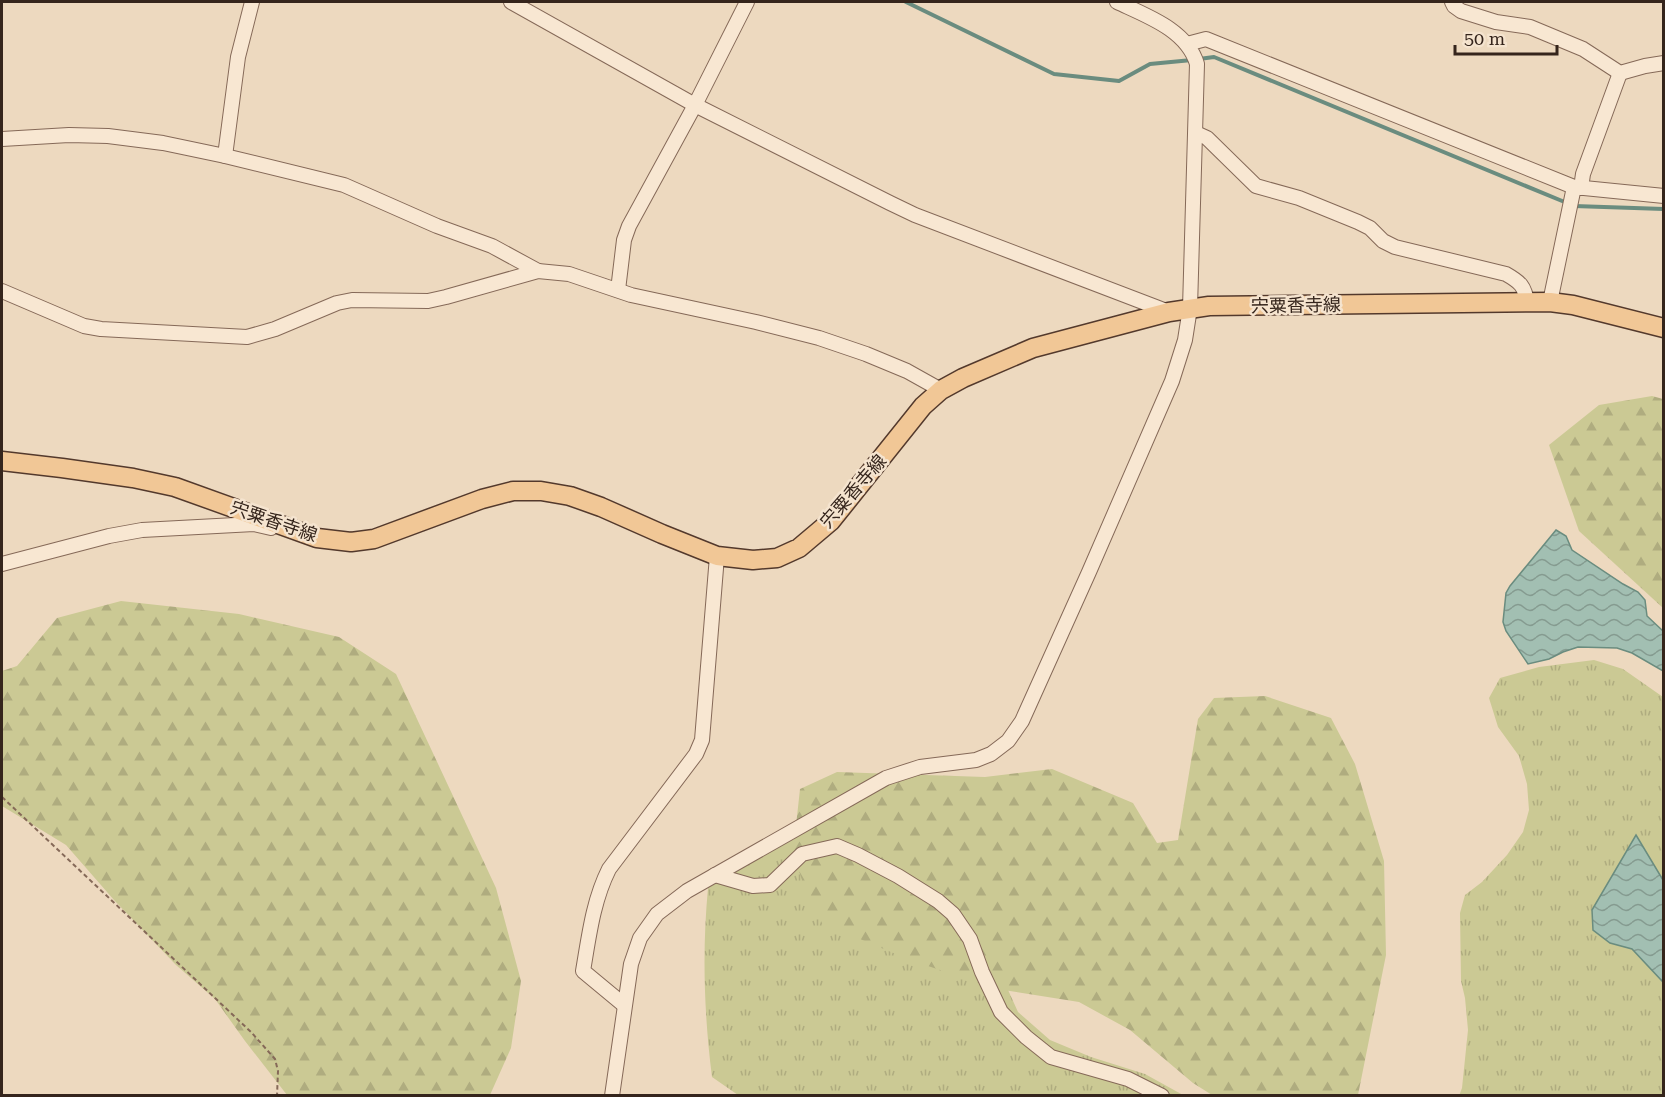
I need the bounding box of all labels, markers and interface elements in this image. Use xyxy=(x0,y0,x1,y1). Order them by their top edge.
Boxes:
scale bar xyxy=(1455,18,1557,56)
text: 50 m xyxy=(1464,28,1505,49)
street label: 宍粟香寺線 xyxy=(1251,294,1341,316)
street label: 宍粟香寺線 xyxy=(816,450,890,532)
street label: 宍粟香寺線 xyxy=(228,496,320,546)

